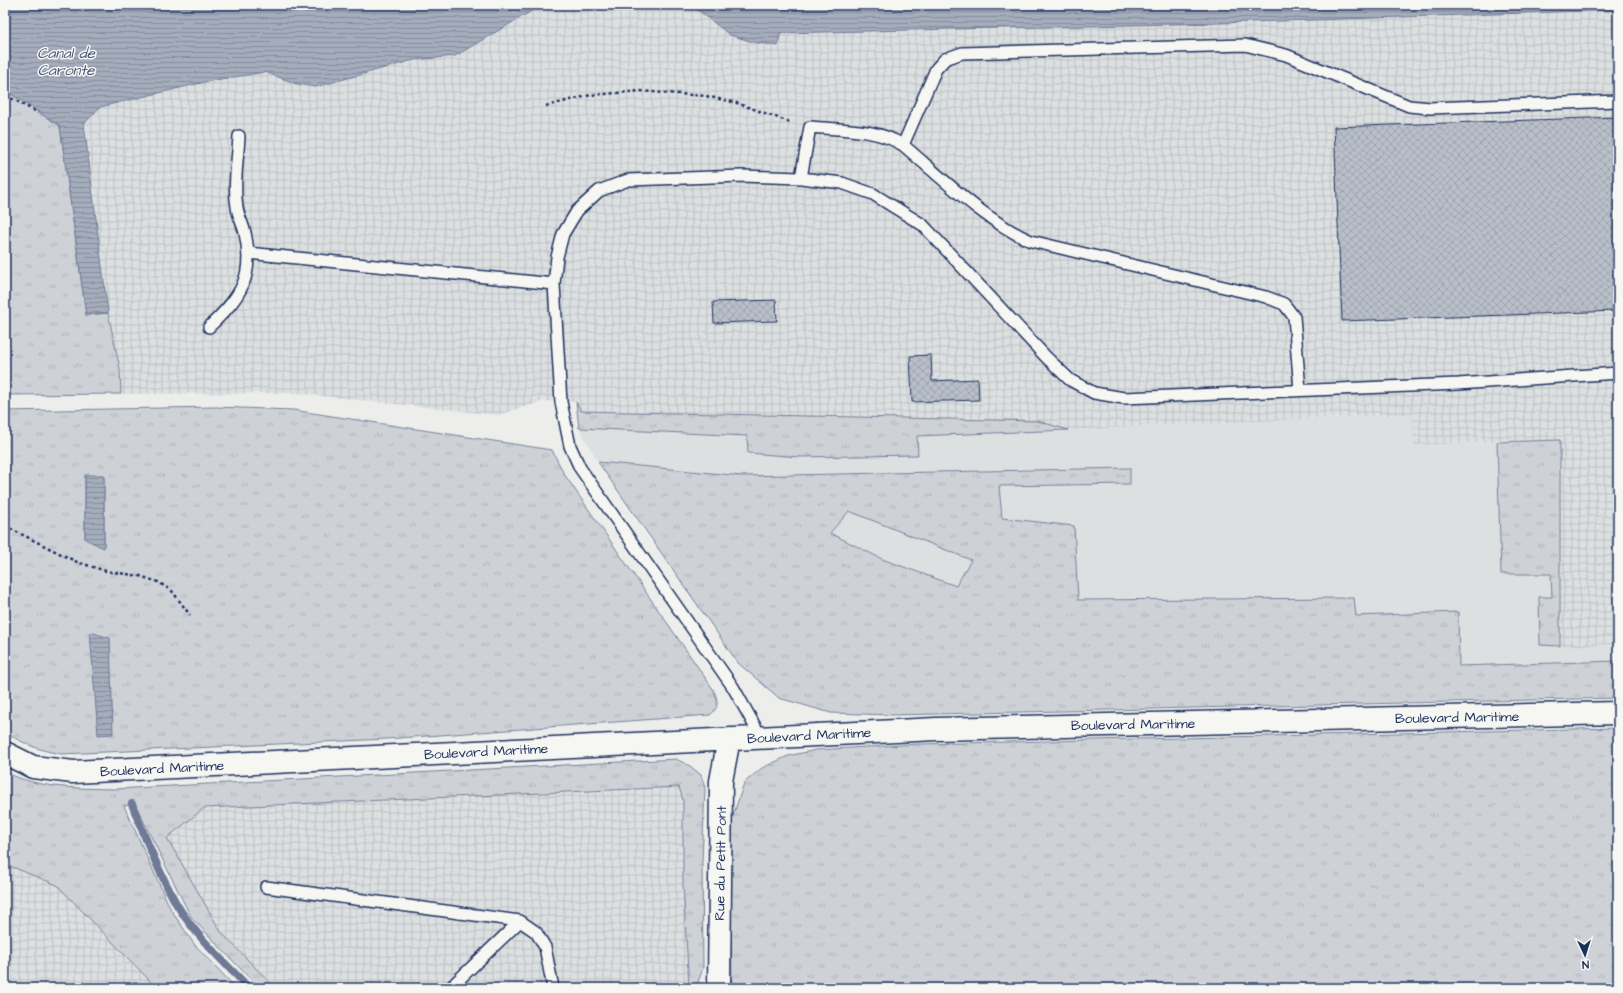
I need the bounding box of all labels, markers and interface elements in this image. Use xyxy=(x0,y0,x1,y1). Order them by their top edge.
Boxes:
water label: Canal de Caronte xyxy=(37,43,96,81)
street label: Boulevard Maritime xyxy=(1395,707,1520,729)
street label: Boulevard Maritime xyxy=(1071,714,1196,736)
street label: Boulevard Maritime xyxy=(746,723,872,749)
street label: Boulevard Maritime xyxy=(423,739,549,765)
street label: Boulevard Maritime xyxy=(99,756,225,782)
street label: Rue du Petit Pont xyxy=(710,805,732,921)
north arrow xyxy=(1565,935,1605,975)
text: N xyxy=(1582,957,1590,972)

